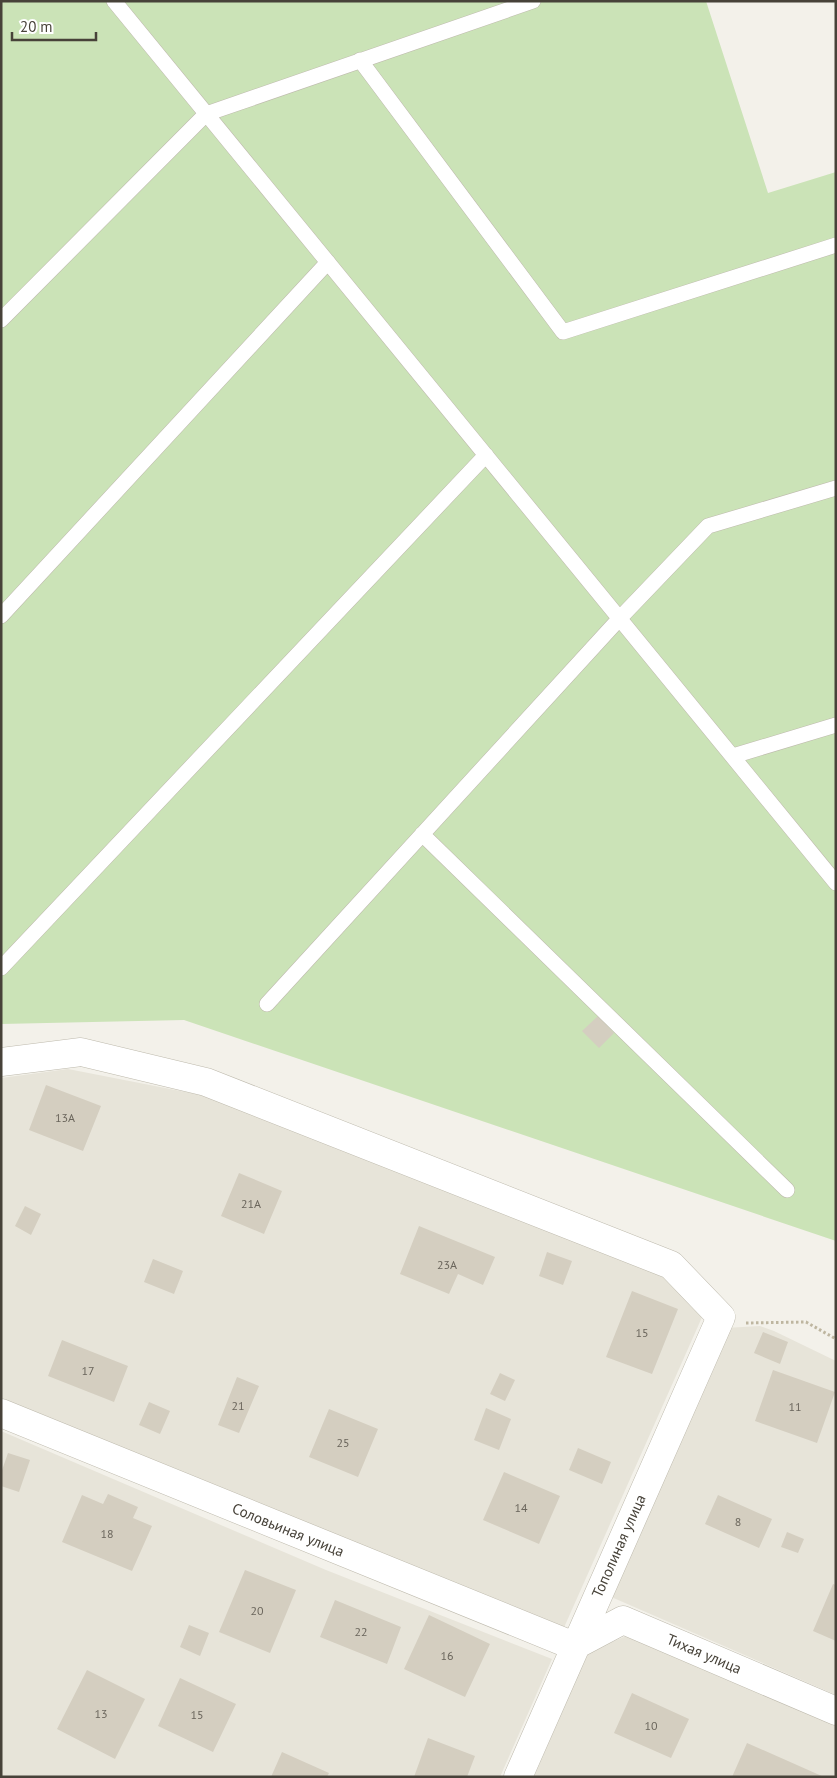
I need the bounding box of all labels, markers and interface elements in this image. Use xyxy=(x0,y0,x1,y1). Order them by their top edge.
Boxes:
scale bar xyxy=(12,10,96,42)
text: 20 m xyxy=(20,17,53,36)
house number: 13А xyxy=(55,1110,75,1125)
house number: 21А xyxy=(241,1196,261,1211)
house number: 23А xyxy=(437,1257,457,1272)
house number: 15 xyxy=(635,1325,649,1340)
house number: 17 xyxy=(81,1363,95,1378)
house number: 21 xyxy=(231,1398,245,1413)
house number: 11 xyxy=(788,1399,802,1414)
house number: 25 xyxy=(336,1435,350,1450)
street label: Тополиная улица xyxy=(587,1491,650,1600)
street label: Соловьиная улица xyxy=(229,1498,347,1561)
house number: 14 xyxy=(514,1500,528,1515)
house number: 8 xyxy=(735,1514,741,1529)
house number: 18 xyxy=(100,1526,114,1541)
house number: 20 xyxy=(250,1603,264,1618)
house number: 22 xyxy=(354,1624,368,1639)
street label: Тихая улица xyxy=(664,1629,744,1678)
house number: 16 xyxy=(440,1648,454,1663)
house number: 13 xyxy=(94,1706,108,1721)
house number: 15 xyxy=(190,1707,204,1722)
house number: 10 xyxy=(644,1718,658,1733)

